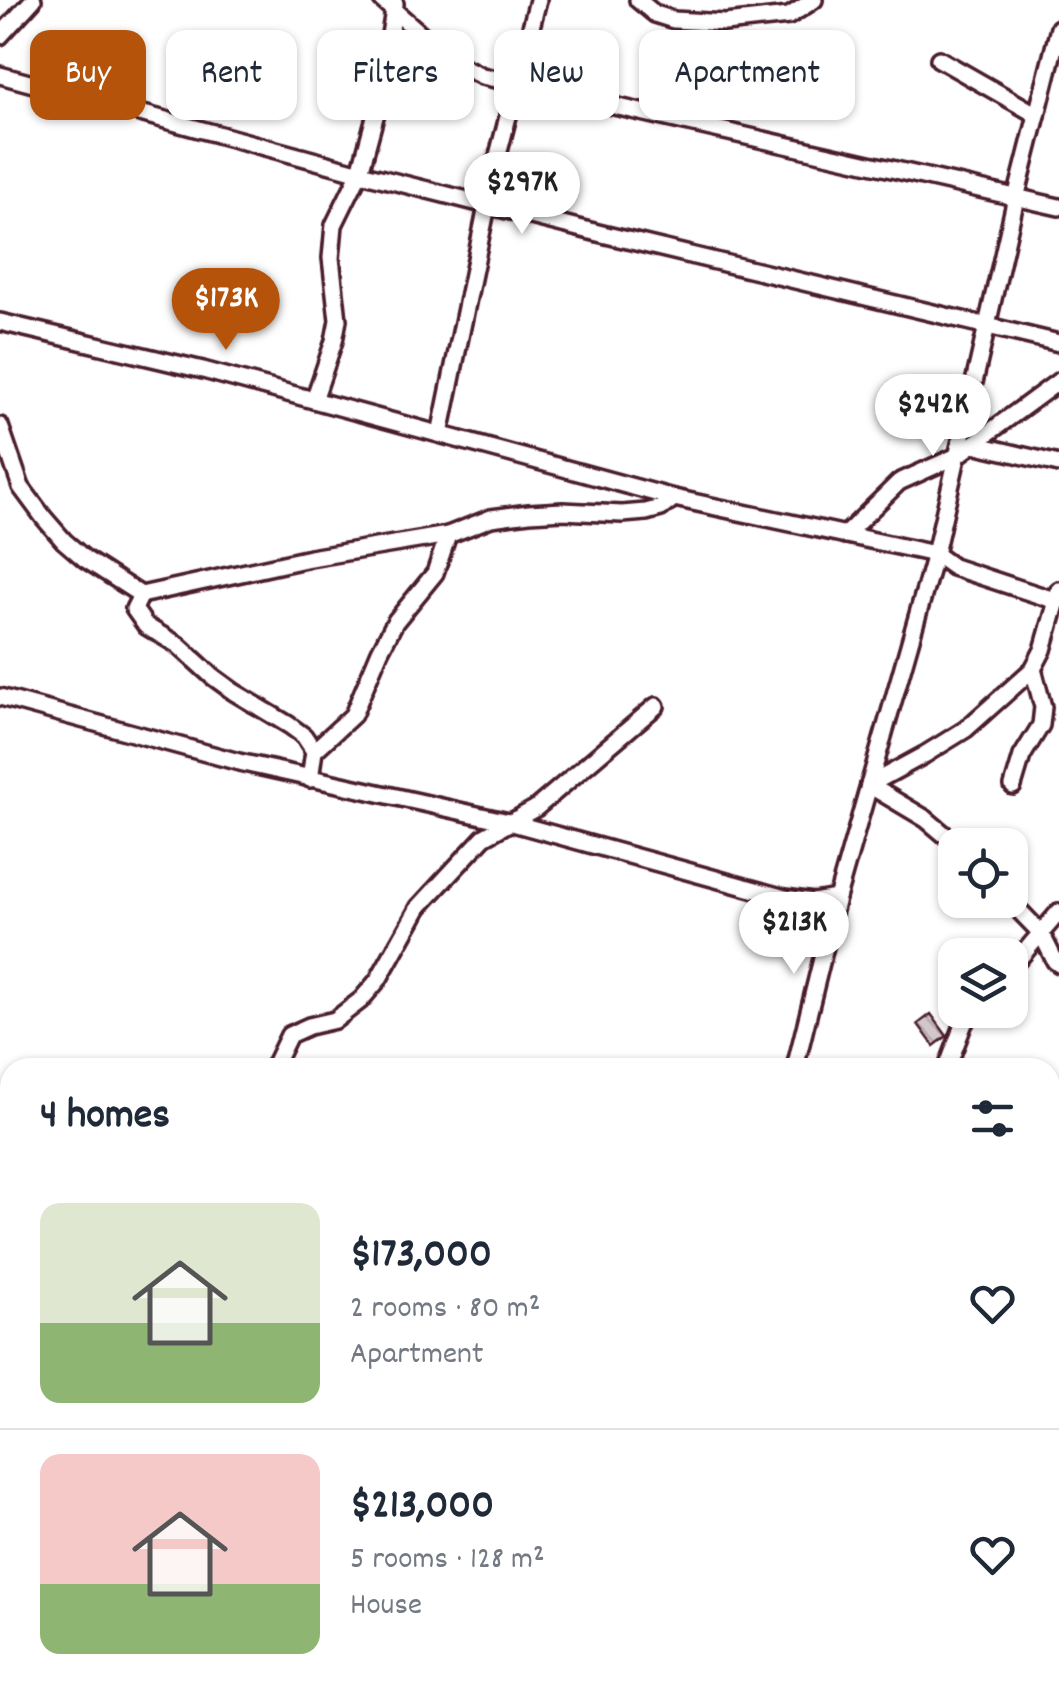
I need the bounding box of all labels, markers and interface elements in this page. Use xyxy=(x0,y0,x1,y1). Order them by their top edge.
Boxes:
chip: Buy xyxy=(30,30,146,120)
chip: Rent xyxy=(166,30,297,120)
chip: Filters xyxy=(317,30,474,120)
chip: New xyxy=(494,30,619,120)
chip: Apartment xyxy=(639,30,855,120)
pin: $297K xyxy=(452,152,592,237)
text: $297K xyxy=(486,161,558,207)
pin: $173K xyxy=(156,268,296,353)
text: $173K xyxy=(194,277,258,323)
pin: $242K xyxy=(863,374,1003,459)
text: $242K xyxy=(897,383,969,429)
map controls xyxy=(938,828,1028,1028)
button: locate xyxy=(938,828,1028,918)
pin: $213K xyxy=(724,892,864,977)
text: $213K xyxy=(761,901,827,947)
button: layers xyxy=(938,938,1028,1028)
text: 4 homes xyxy=(40,1088,170,1148)
icon: filters xyxy=(965,1091,1020,1146)
text: $173,000 xyxy=(350,1227,492,1287)
icon: home xyxy=(120,1243,240,1363)
icon: heart xyxy=(965,1276,1020,1331)
text: 2 rooms · 80 m² xyxy=(350,1287,540,1333)
text: Apartment xyxy=(350,1333,484,1379)
text: $213,000 xyxy=(350,1478,494,1538)
icon: home xyxy=(120,1494,240,1614)
icon: heart xyxy=(965,1527,1020,1582)
text: 5 rooms · 128 m² xyxy=(350,1538,545,1584)
text: House xyxy=(350,1584,422,1630)

